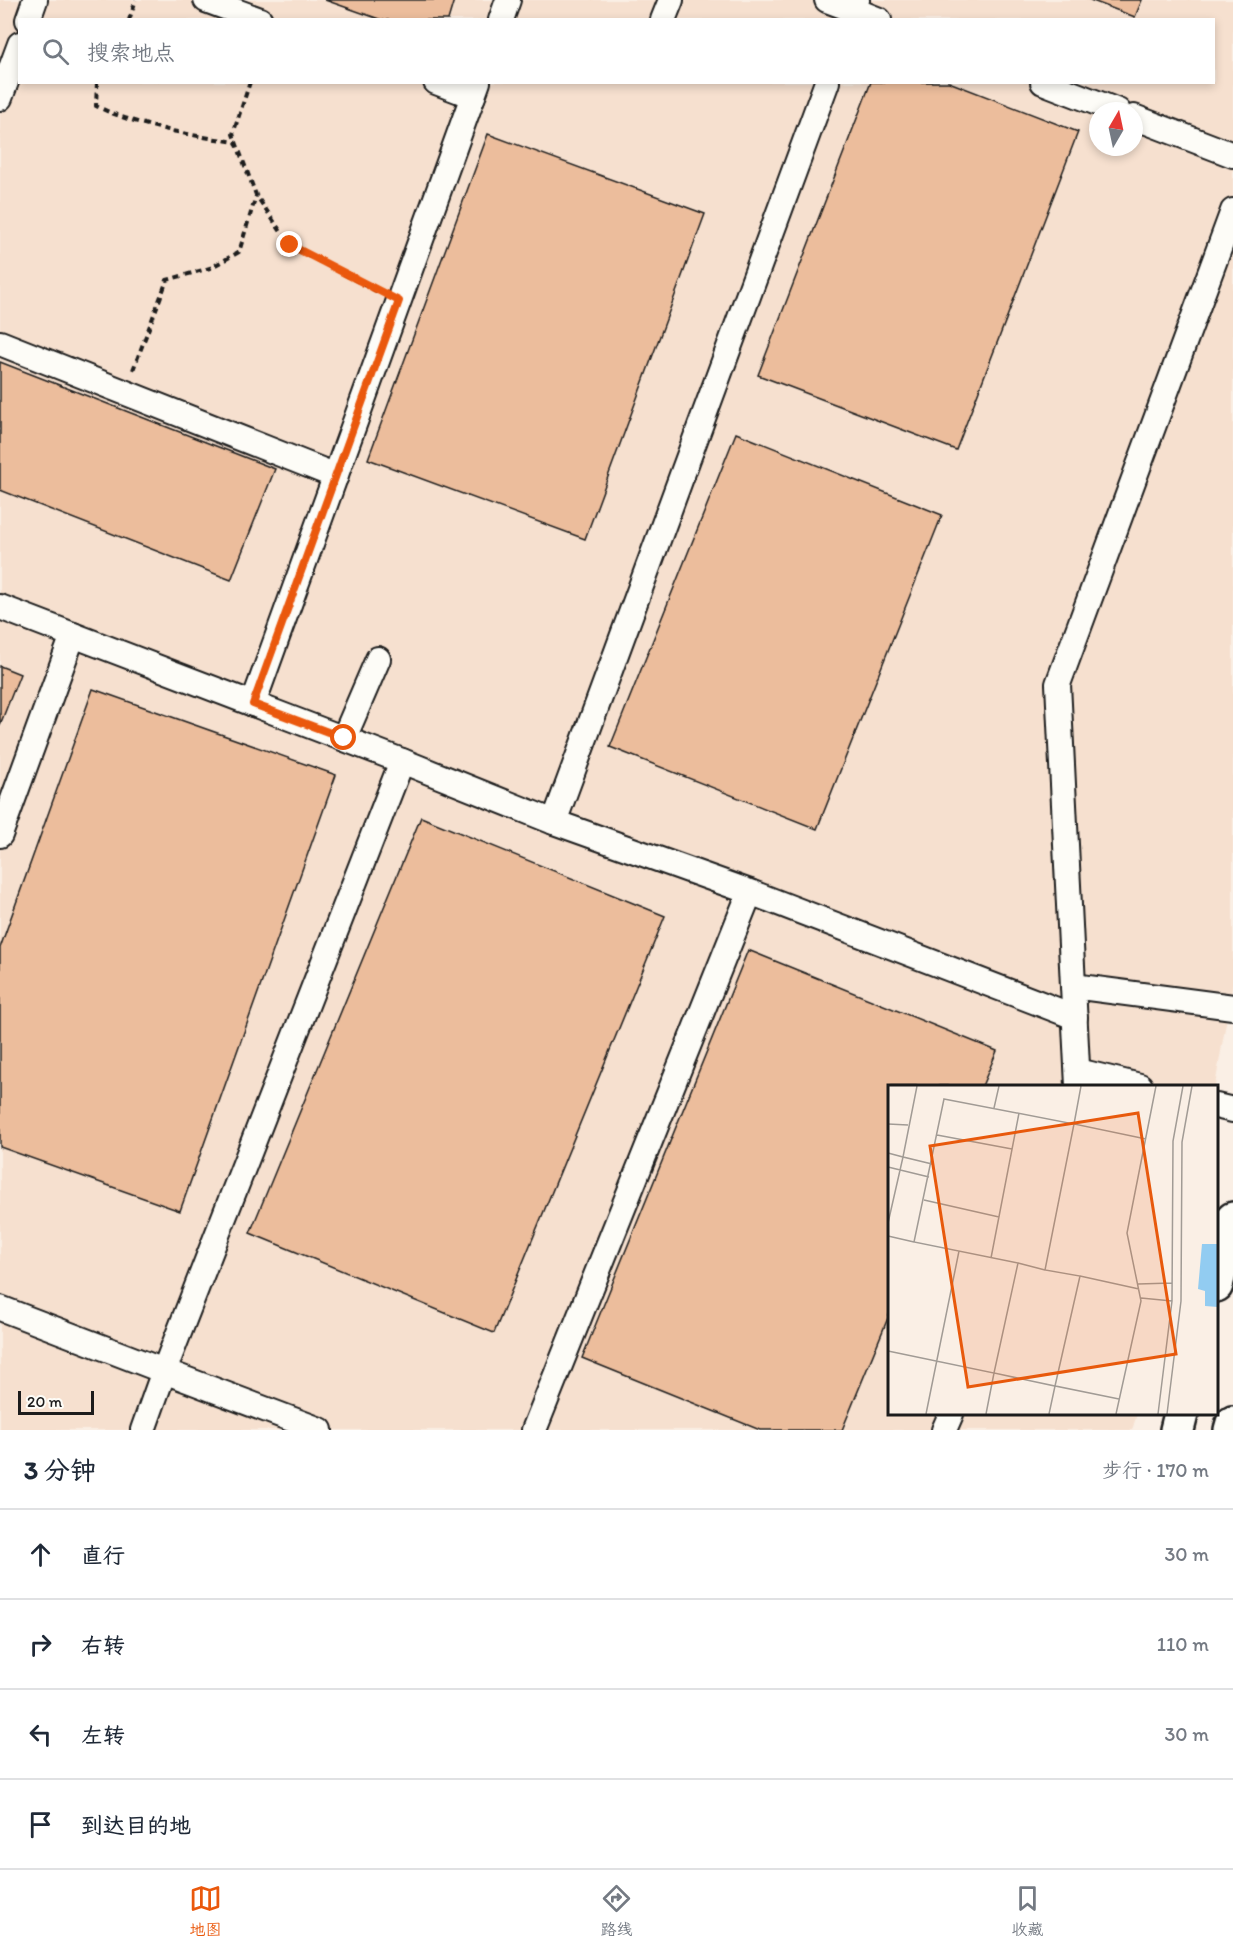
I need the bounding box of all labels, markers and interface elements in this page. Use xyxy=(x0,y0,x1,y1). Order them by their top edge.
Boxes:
search box xyxy=(18,18,1215,84)
icon: search xyxy=(39,35,72,68)
text: 搜索地点 xyxy=(87,39,175,66)
north arrow xyxy=(1089,102,1143,156)
route end xyxy=(276,231,302,257)
route start xyxy=(330,724,356,750)
inset map xyxy=(888,1085,1218,1415)
scale bar xyxy=(18,1388,94,1416)
text: 20 m xyxy=(27,1392,62,1411)
text: 3 分钟 xyxy=(24,1454,96,1486)
text: 步行 · 170 m xyxy=(1102,1458,1209,1482)
icon: ahead xyxy=(24,1538,57,1571)
text: 直行 xyxy=(81,1542,125,1569)
text: 30 m xyxy=(1164,1542,1209,1566)
icon: right xyxy=(24,1628,57,1661)
text: 右转 xyxy=(81,1632,125,1659)
text: 110 m xyxy=(1157,1632,1209,1656)
icon: left xyxy=(24,1718,57,1751)
text: 左转 xyxy=(81,1722,125,1749)
text: 30 m xyxy=(1164,1722,1209,1746)
icon: arrive xyxy=(24,1808,57,1841)
text: 到达目的地 xyxy=(81,1812,191,1839)
tab: 地图 xyxy=(189,1882,222,1940)
tab: 路线 xyxy=(600,1882,633,1940)
tab: 收藏 xyxy=(1011,1882,1044,1940)

